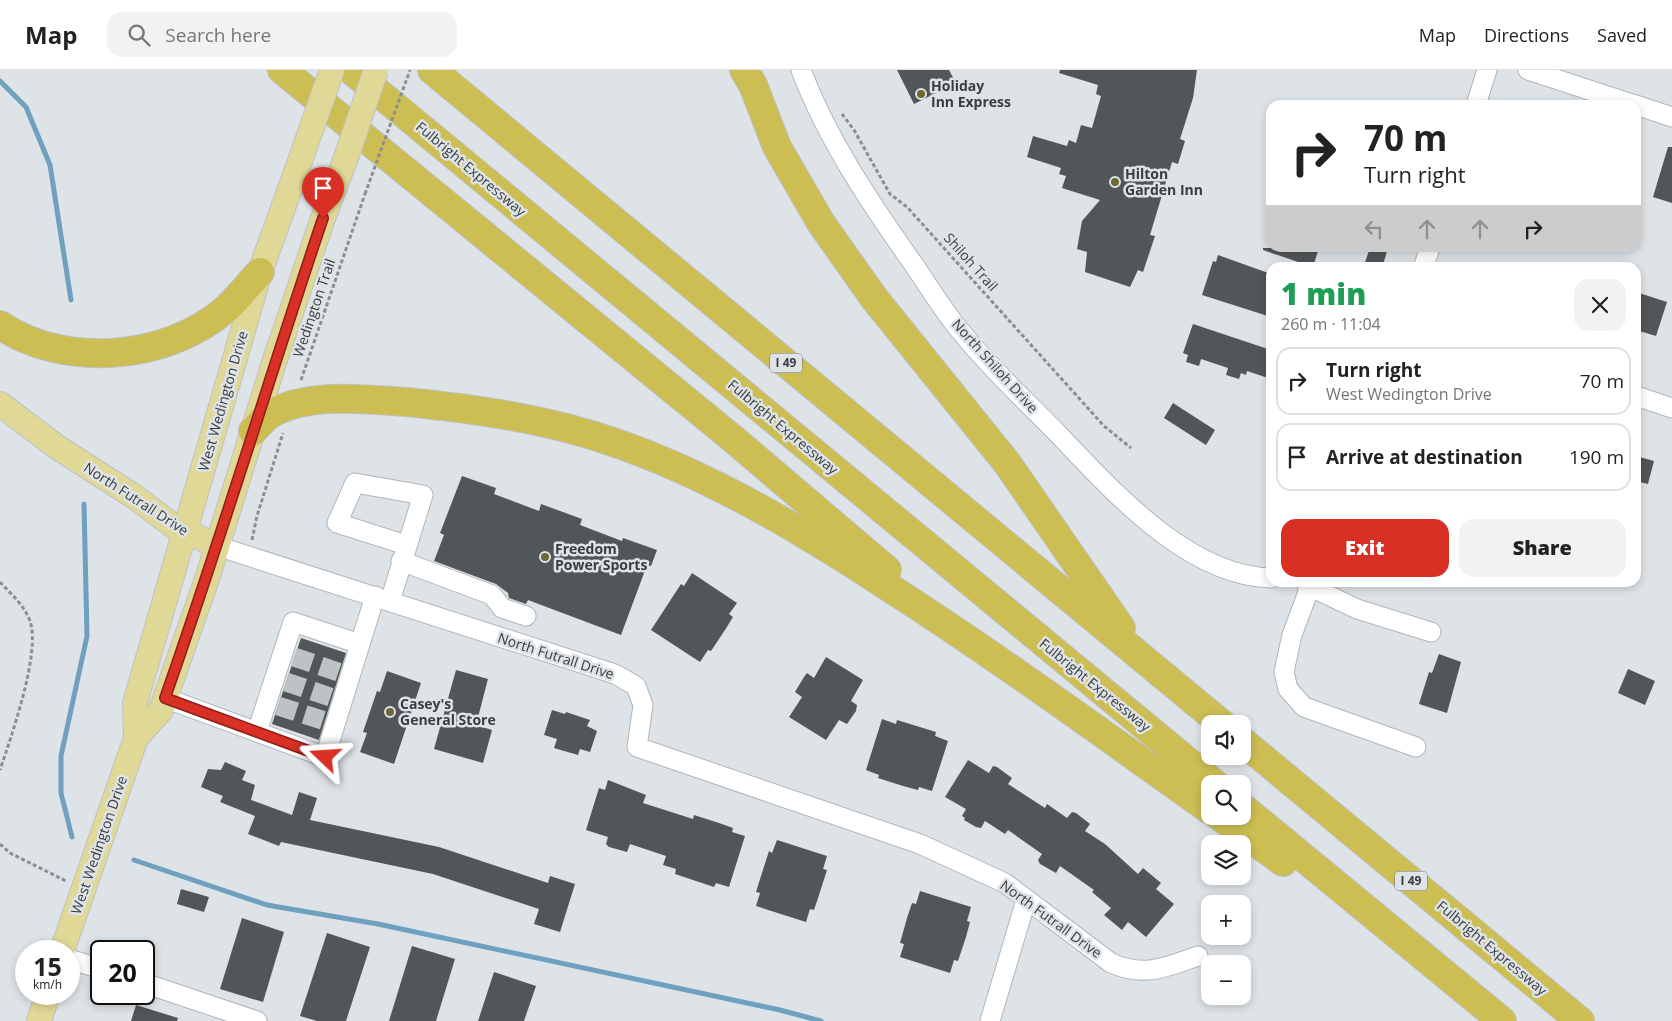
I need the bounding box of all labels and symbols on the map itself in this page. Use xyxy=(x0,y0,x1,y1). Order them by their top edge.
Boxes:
place label: Holiday Inn Express xyxy=(931,76,1011,111)
marker: Holiday Inn Express xyxy=(915,88,927,100)
street label: Fulbright Expressway xyxy=(412,117,531,221)
place label: Hilton Garden Inn xyxy=(1125,164,1203,199)
pin xyxy=(302,167,344,218)
marker: Hilton Garden Inn xyxy=(1109,176,1121,188)
street label: Shiloh Trail xyxy=(940,228,1003,295)
street label: Wedington Trail xyxy=(288,256,339,360)
street label: North Shiloh Drive xyxy=(948,315,1043,417)
street label: West Wedington Drive xyxy=(193,328,252,473)
road number: I 49 xyxy=(770,354,802,372)
street label: Fulbright Expressway xyxy=(724,375,843,479)
street label: North Futrall Drive xyxy=(80,458,192,540)
place label: Freedom Power Sports xyxy=(555,539,647,574)
marker: Freedom Power Sports xyxy=(539,551,551,563)
street label: North Futrall Drive xyxy=(496,628,617,683)
street label: Fulbright Expressway xyxy=(1036,634,1156,736)
place label: Casey's General Store xyxy=(400,694,496,729)
marker: Casey's General Store xyxy=(384,706,396,718)
position arrow xyxy=(298,730,350,782)
street label: West Wedington Drive xyxy=(66,773,131,917)
road number: I 49 xyxy=(1395,871,1427,890)
street label: North Futrall Drive xyxy=(997,875,1106,962)
street label: Fulbright Expressway xyxy=(1433,896,1552,1000)
speed limit sign: 20 xyxy=(90,940,155,1005)

